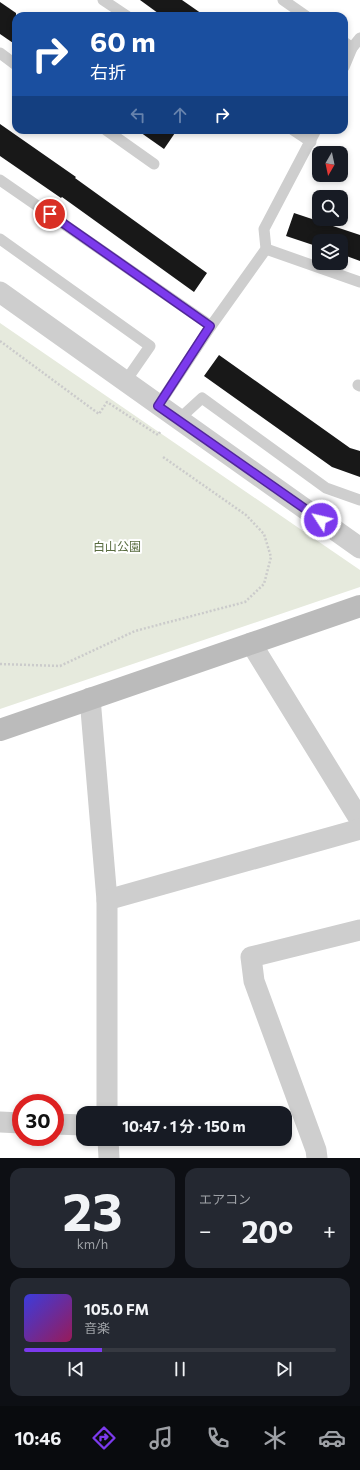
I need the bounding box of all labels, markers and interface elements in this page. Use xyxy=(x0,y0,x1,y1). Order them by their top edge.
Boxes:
text: 60 m xyxy=(90,24,156,58)
icon: right xyxy=(24,28,76,80)
text: 右折 xyxy=(90,61,126,83)
icon: left xyxy=(127,104,149,126)
icon: ahead xyxy=(169,104,191,126)
icon: right xyxy=(211,104,233,126)
north arrow xyxy=(312,146,348,182)
map controls xyxy=(312,146,348,270)
button: search xyxy=(312,190,348,226)
pin xyxy=(33,197,67,231)
icon: arrive xyxy=(39,203,61,225)
button: layers xyxy=(312,234,348,270)
position arrow xyxy=(300,499,342,541)
park label: 白山公園 xyxy=(93,539,141,553)
speed limit sign: 30 xyxy=(12,1094,64,1146)
text: 10:47 · 1 分 · 150 m xyxy=(122,1117,246,1135)
text: 23 xyxy=(63,1178,122,1242)
text: エアコン xyxy=(199,1191,251,1207)
text: 20° xyxy=(241,1212,293,1249)
text: − xyxy=(199,1217,212,1244)
text: + xyxy=(323,1217,336,1244)
text: km/h xyxy=(77,1236,108,1252)
text: 105.0 FM xyxy=(84,1300,149,1318)
text: 音楽 xyxy=(84,1320,110,1336)
icon: previous xyxy=(65,1358,87,1380)
icon: pause xyxy=(169,1358,191,1380)
icon: next xyxy=(273,1358,295,1380)
icon: directions xyxy=(90,1424,118,1452)
icon: music xyxy=(147,1424,175,1452)
icon: phone xyxy=(204,1424,232,1452)
icon: climate xyxy=(261,1424,289,1452)
icon: car xyxy=(318,1424,346,1452)
text: 10:46 xyxy=(14,1427,61,1449)

